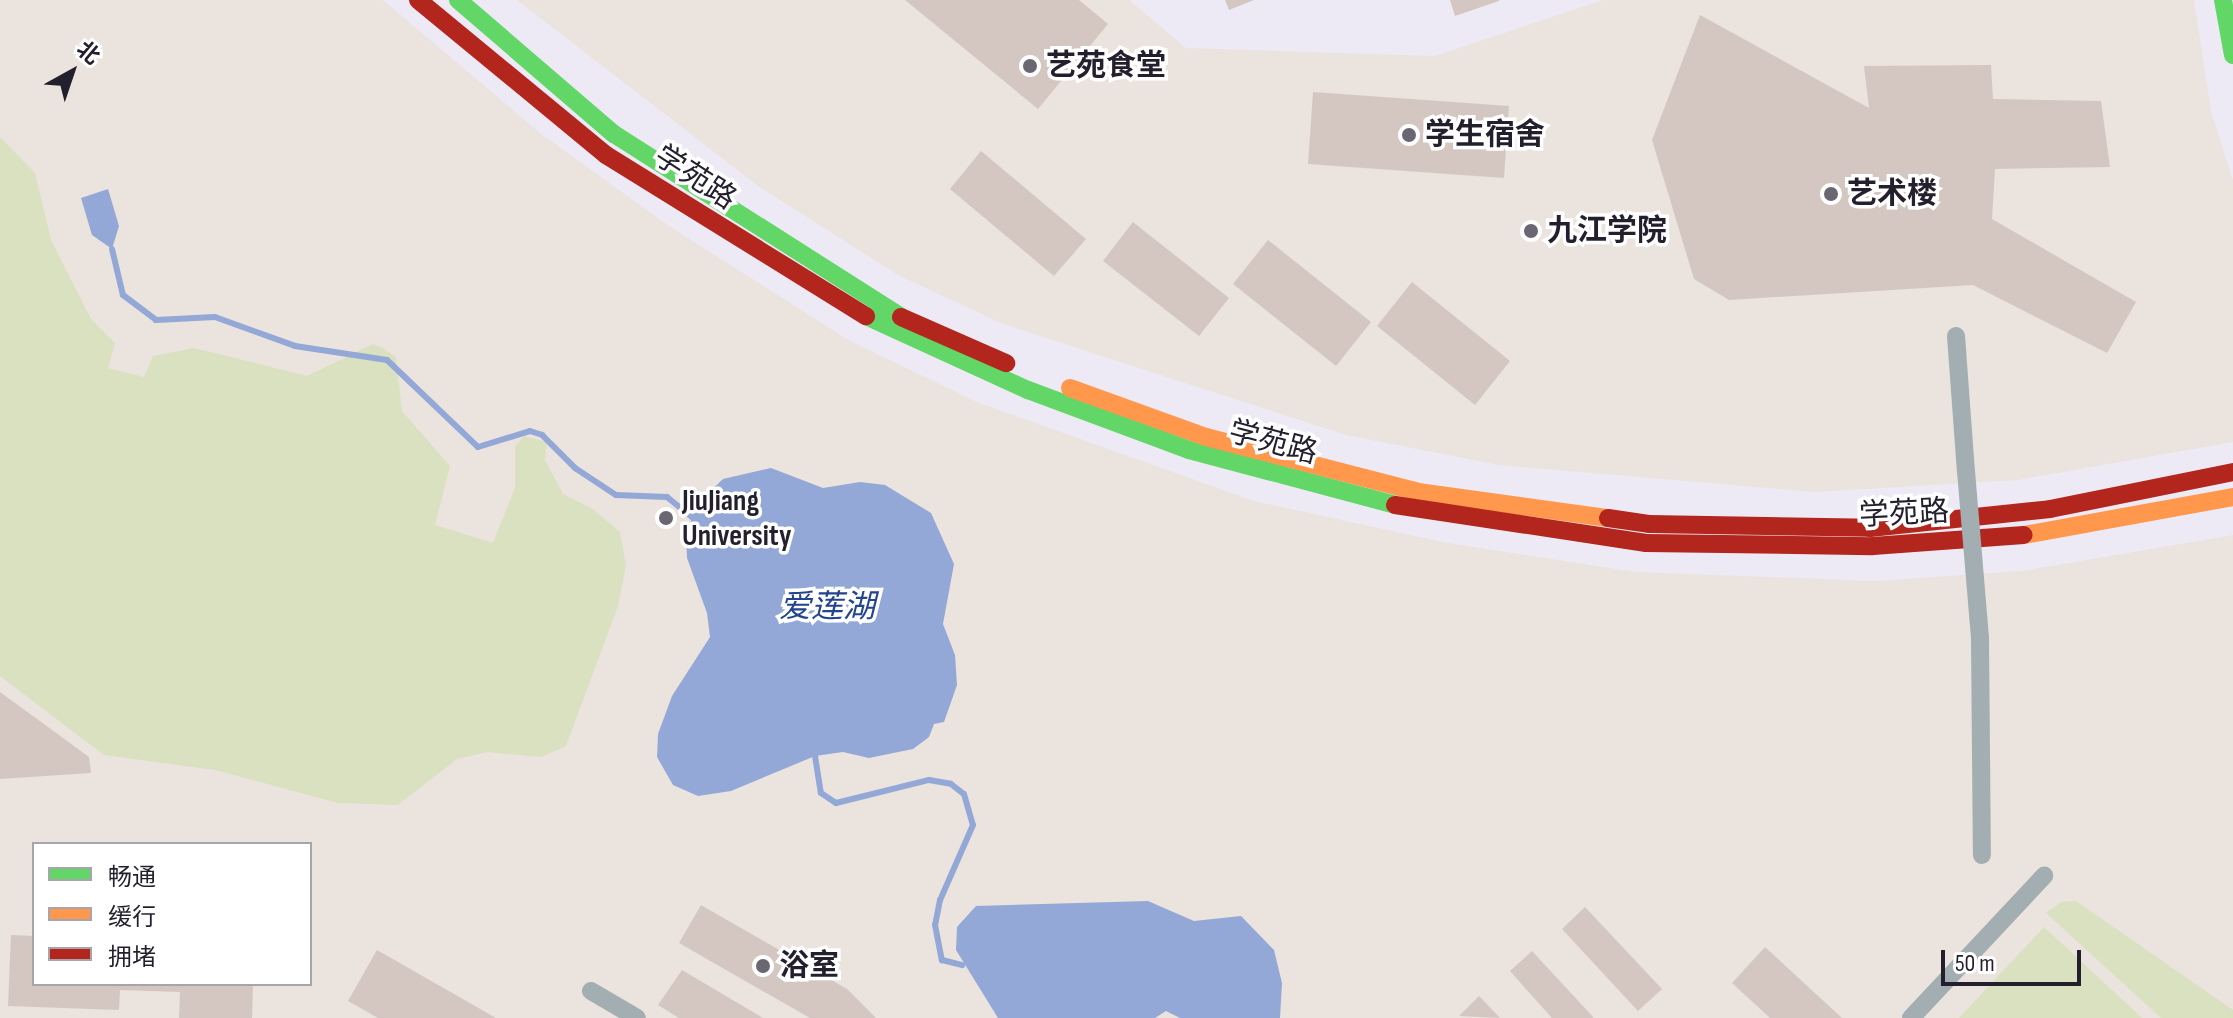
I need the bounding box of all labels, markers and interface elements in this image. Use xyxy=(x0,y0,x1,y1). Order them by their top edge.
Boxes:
north arrow xyxy=(32,32,112,112)
text: 北 xyxy=(71,36,105,71)
place label: 艺苑食堂 xyxy=(1046,48,1166,84)
marker: 艺苑食堂 xyxy=(1021,57,1039,75)
place label: 学生宿舍 xyxy=(1425,117,1545,153)
marker: 学生宿舍 xyxy=(1400,126,1418,144)
street label: 学苑路 xyxy=(647,138,743,218)
place label: 艺术楼 xyxy=(1847,176,1937,212)
marker: 艺术楼 xyxy=(1822,185,1840,203)
place label: 九江学院 xyxy=(1547,213,1667,249)
marker: 九江学院 xyxy=(1522,222,1540,240)
street label: 学苑路 xyxy=(1225,414,1321,472)
place label: JiuJiang University xyxy=(682,483,791,554)
street label: 学苑路 xyxy=(1858,494,1950,534)
marker: JiuJiang University xyxy=(657,509,675,527)
water label: 爱莲湖 xyxy=(779,589,875,627)
legend xyxy=(32,842,312,986)
text: 畅通 xyxy=(108,863,156,892)
text: 缓行 xyxy=(108,903,156,932)
scale bar xyxy=(1945,934,2085,984)
text: 拥堵 xyxy=(108,943,156,972)
place label: 浴室 xyxy=(779,948,839,984)
text: 50 m xyxy=(1955,949,1995,978)
marker: 浴室 xyxy=(754,957,772,975)

